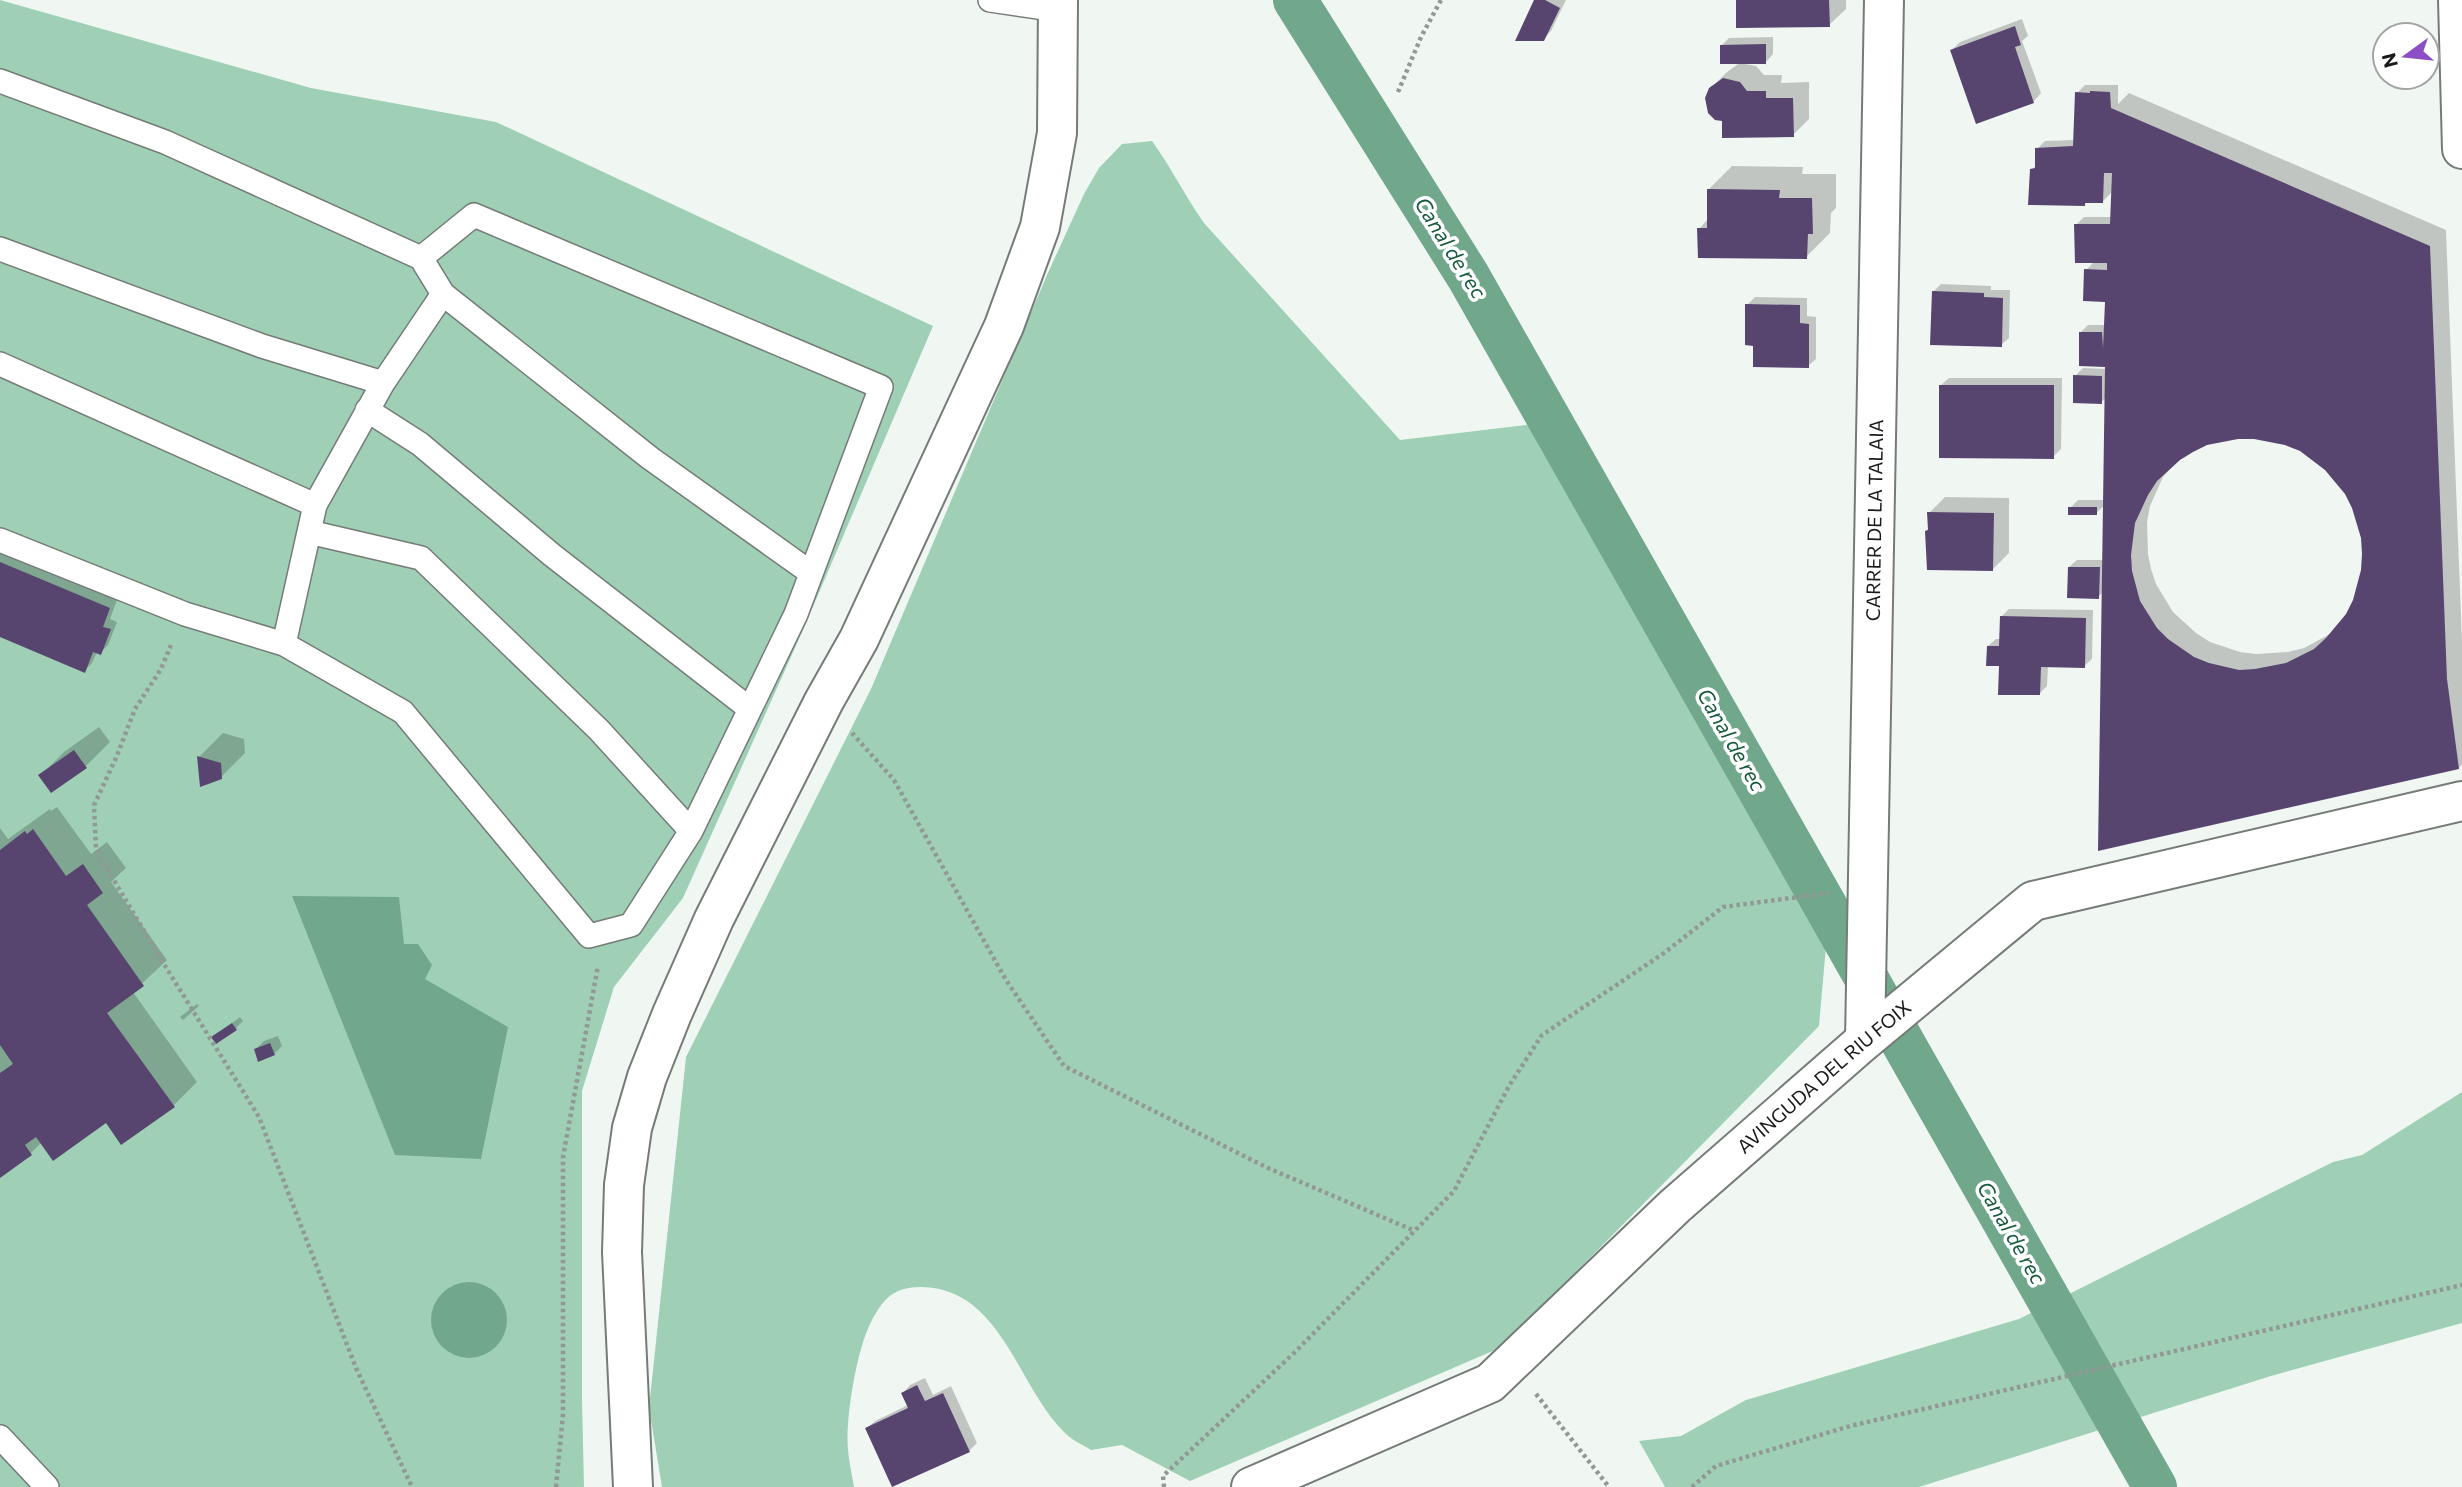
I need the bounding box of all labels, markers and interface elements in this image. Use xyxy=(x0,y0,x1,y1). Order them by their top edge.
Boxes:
north arrow xyxy=(2371,21,2441,91)
text: N xyxy=(2376,51,2402,70)
water label: Canal de rec xyxy=(1410,192,1493,303)
street label: CARRER DE LA TALAIA xyxy=(1861,419,1887,621)
water label: Canal de rec xyxy=(1693,683,1772,796)
street label: AVINGUDA DEL RIU FOIX xyxy=(1732,995,1915,1158)
water label: Canal de rec xyxy=(1973,1176,2052,1289)

